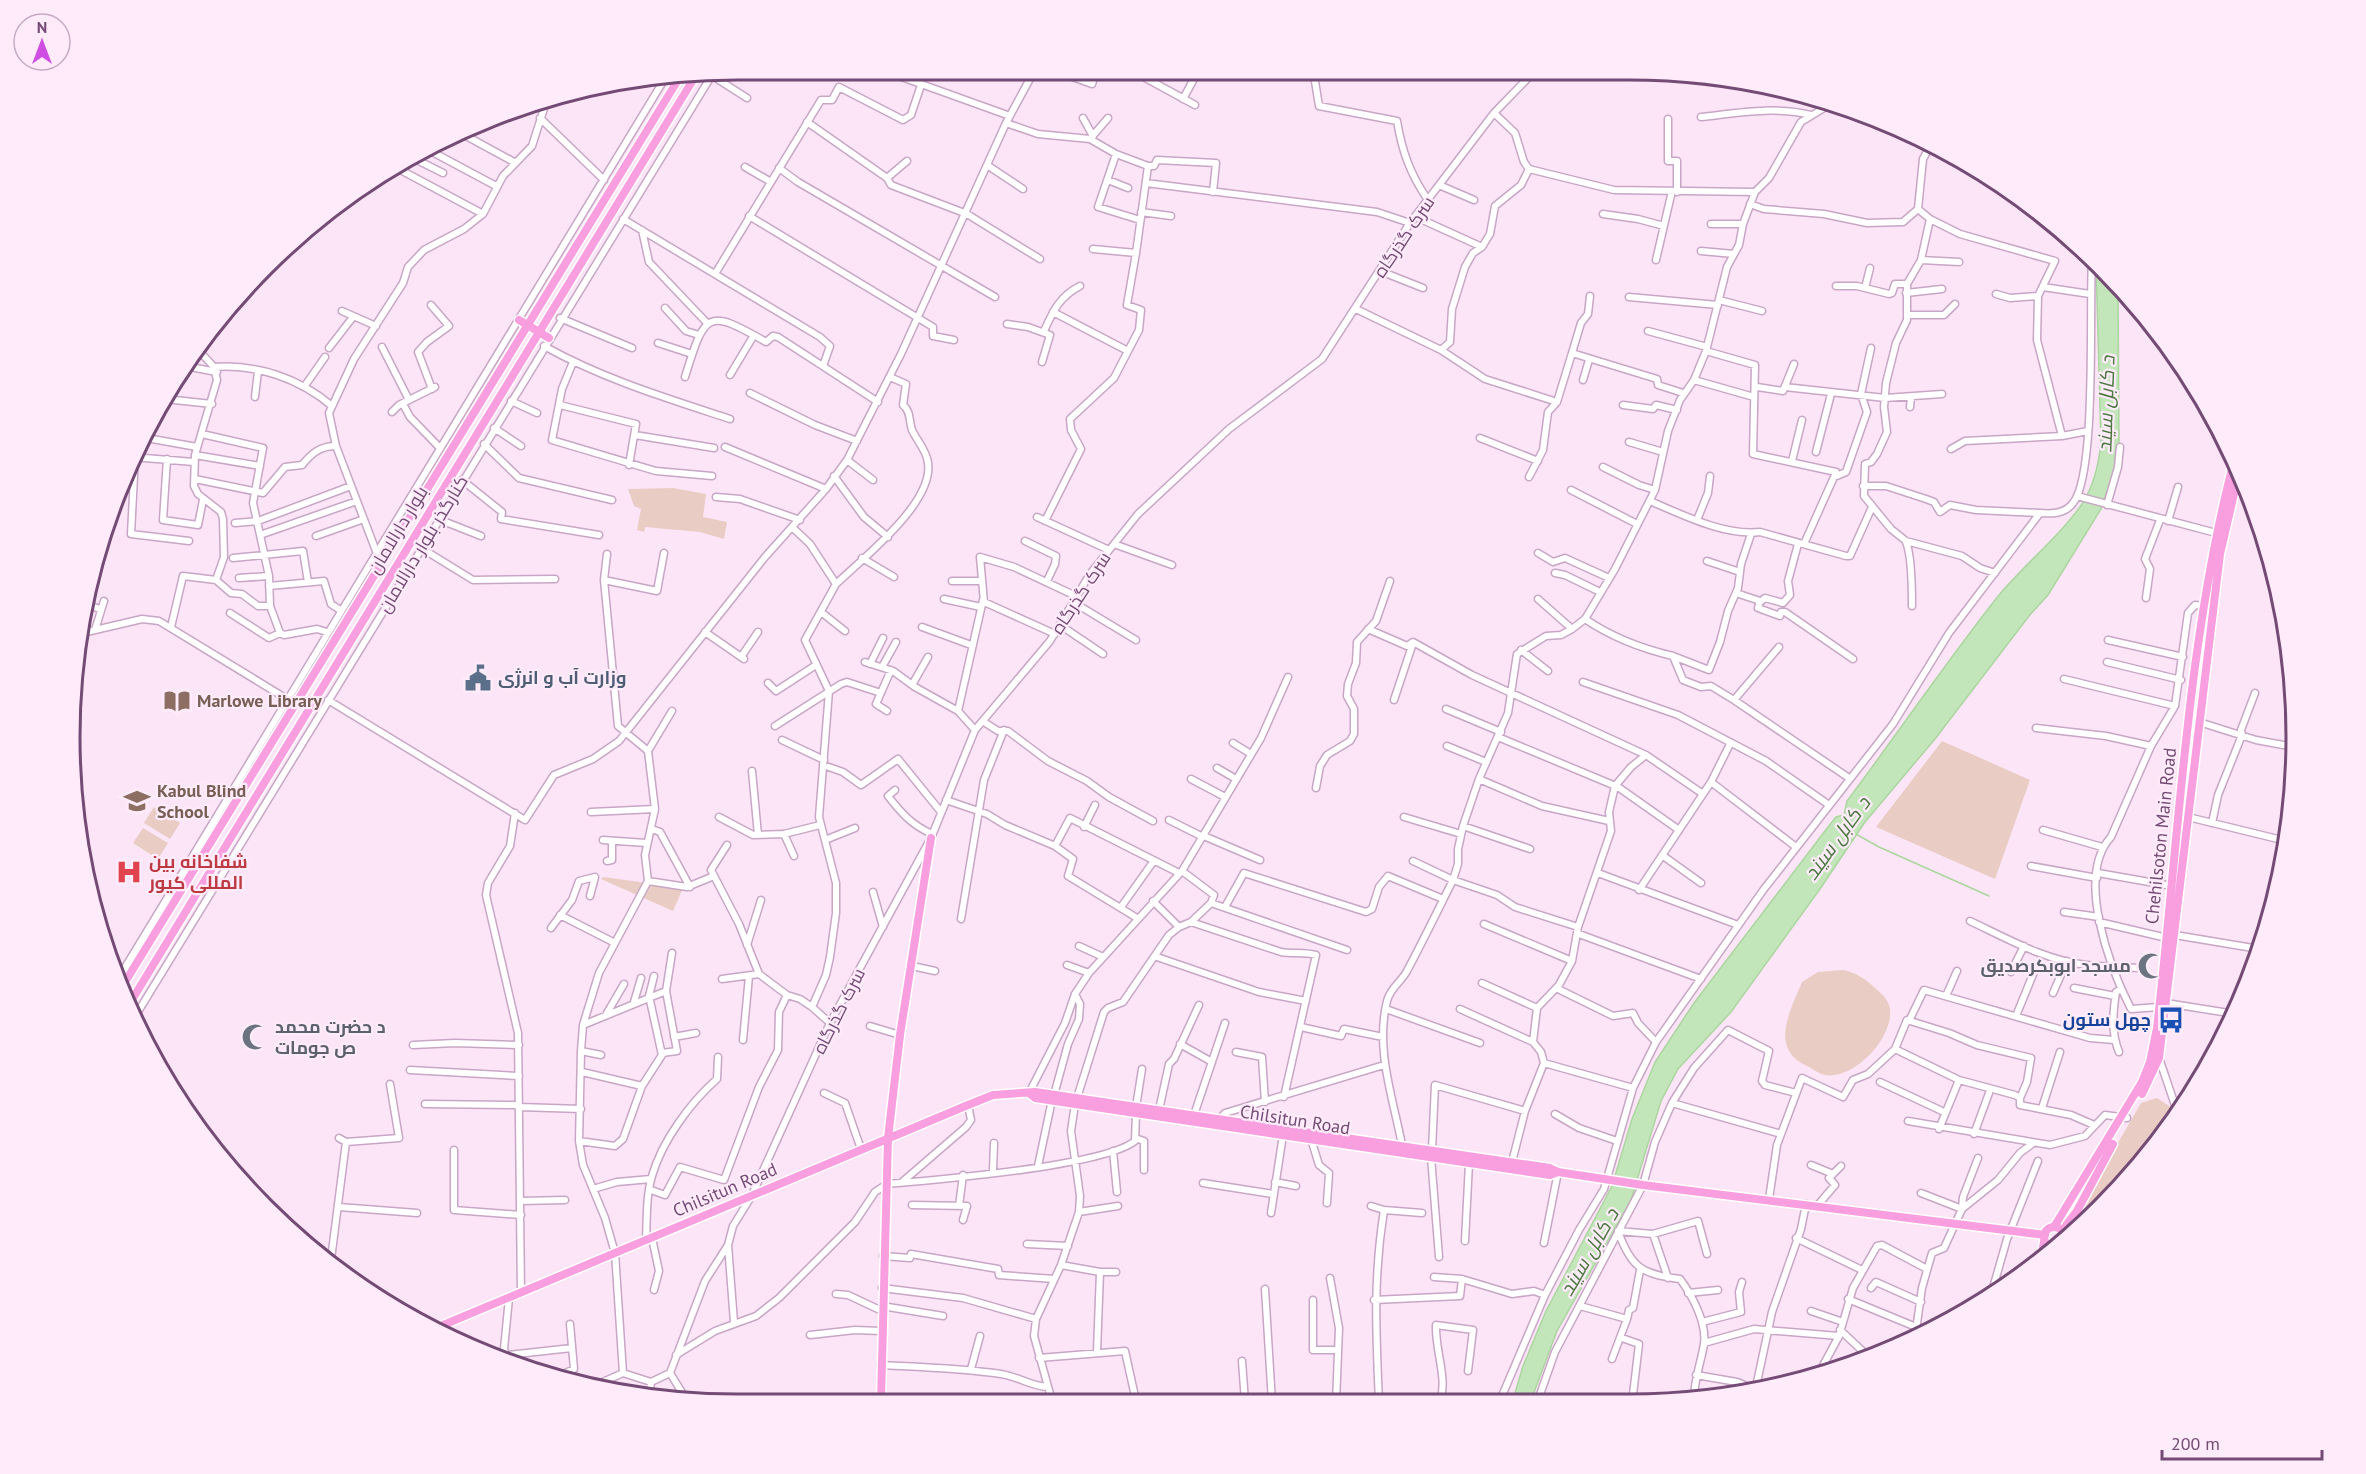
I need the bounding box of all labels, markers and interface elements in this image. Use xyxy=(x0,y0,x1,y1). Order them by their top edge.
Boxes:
north arrow xyxy=(12,12,72,72)
text: N xyxy=(37,17,47,37)
street label: سرک گذرگاه xyxy=(1368,192,1439,282)
water label: د کابل سيند xyxy=(2091,354,2121,453)
street label: کنارگذر بلوار دارالامان xyxy=(372,471,473,617)
street label: بلوار دارالامان xyxy=(362,482,433,578)
street label: سرک گذرگاه xyxy=(1046,547,1116,638)
public building icon: وزارت آب و انرژی xyxy=(463,663,493,693)
place label: وزارت آب و انرژی xyxy=(498,666,626,689)
library icon: Marlowe Library xyxy=(162,686,192,716)
place label: Marlowe Library xyxy=(197,689,322,712)
street label: Chehilsoton Main Road xyxy=(2140,747,2181,925)
place label: Kabul Blind School xyxy=(157,779,246,823)
school or university icon: Kabul Blind School xyxy=(122,786,152,816)
water label: د کابل سيند xyxy=(1798,790,1877,885)
place label: شفاخانه بین المللی کیور xyxy=(148,850,248,894)
hospital icon: شفاخانه بین المللی کیور xyxy=(114,857,144,887)
mosque icon: مسجد ابوبکرصدیق xyxy=(2136,951,2166,981)
place label: مسجد ابوبکرصدیق xyxy=(1981,954,2131,977)
street label: سرک گذرگاه xyxy=(807,964,870,1058)
bus stop icon: چهل ستون xyxy=(2156,1005,2186,1035)
place label: چهل ستون xyxy=(2063,1008,2151,1032)
place label: د حضرت محمد ص جومات xyxy=(275,1015,386,1059)
mosque icon: د حضرت محمد ص جومات xyxy=(240,1022,270,1052)
street label: Chilsitun Road xyxy=(1238,1099,1352,1140)
street label: Chilsitun Road xyxy=(669,1157,780,1222)
water label: د کابل سيند xyxy=(1553,1202,1625,1301)
scale bar xyxy=(2162,1423,2322,1461)
text: 200 m xyxy=(2171,1432,2220,1455)

